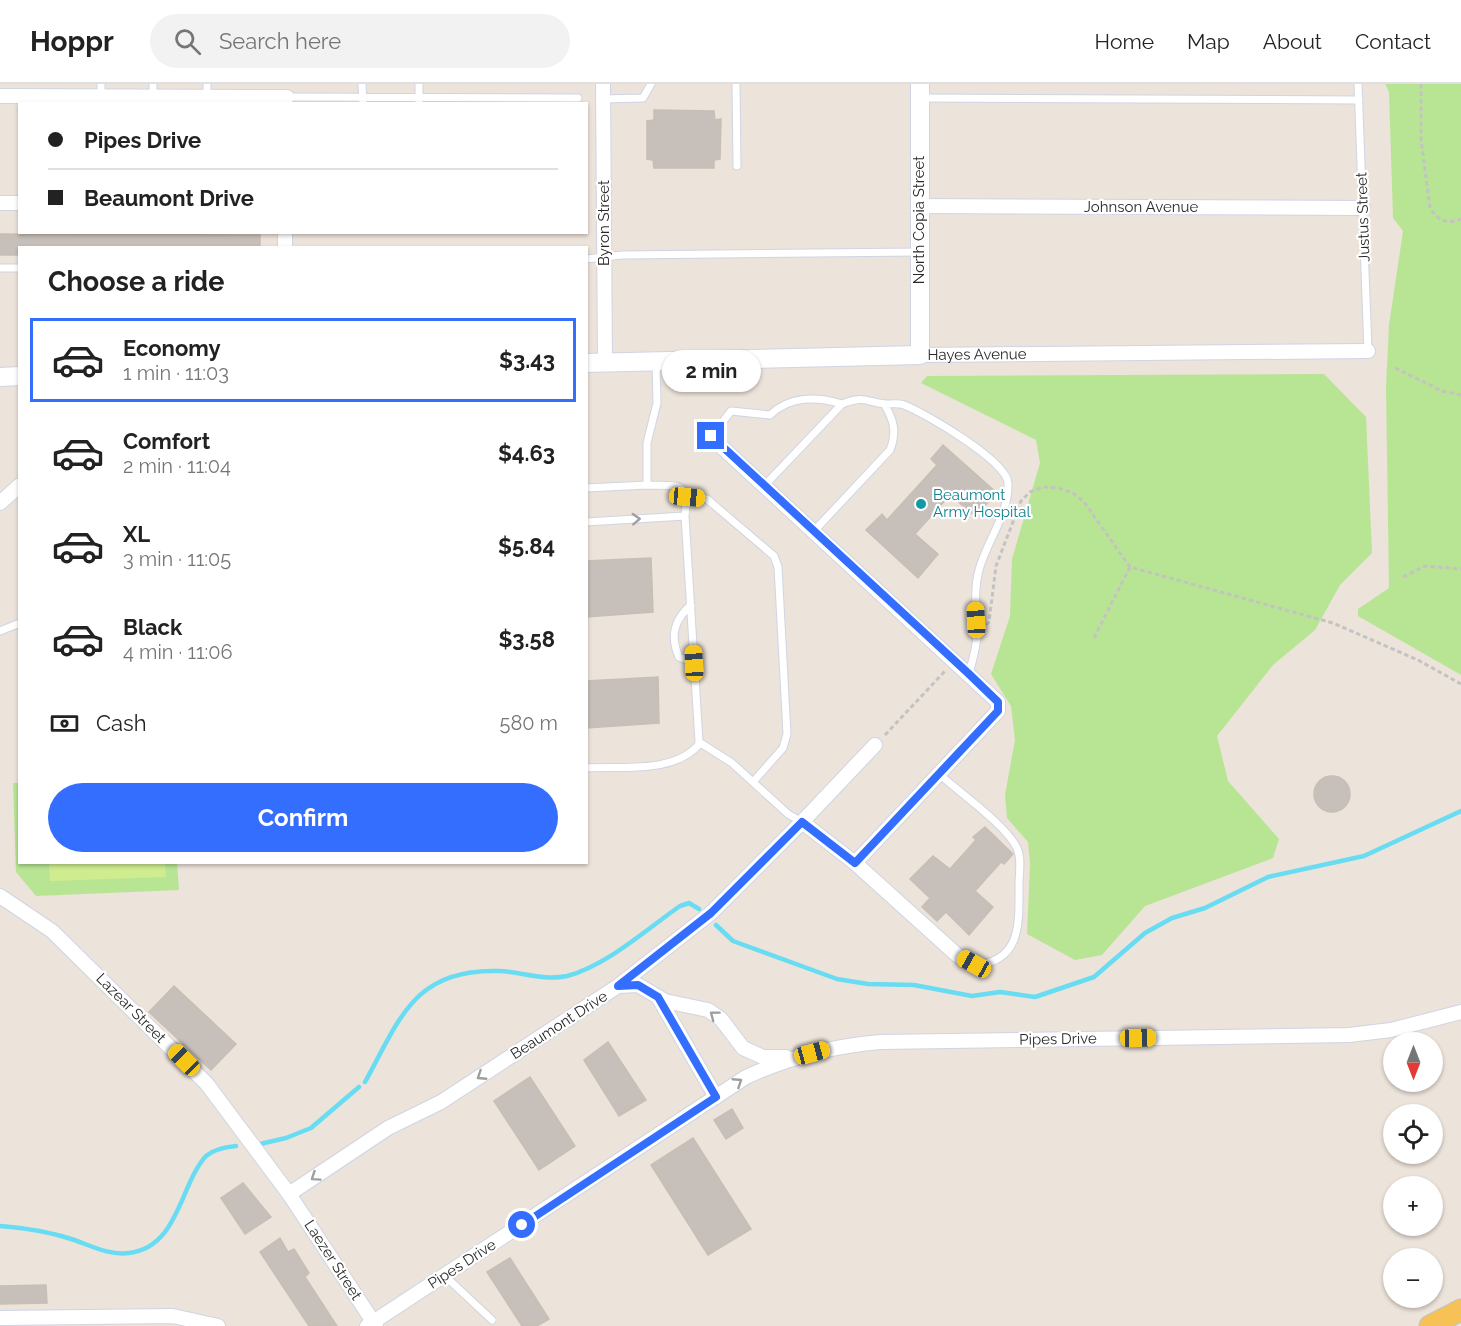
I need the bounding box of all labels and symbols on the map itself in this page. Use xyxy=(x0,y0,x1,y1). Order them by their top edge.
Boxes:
street label: North Copia Street xyxy=(910,156,928,284)
street label: Justus Street xyxy=(1352,172,1374,262)
street label: Byron Street xyxy=(595,180,613,266)
street label: Johnson Avenue xyxy=(1084,198,1198,216)
street label: Hayes Avenue xyxy=(927,345,1027,364)
callout: 2 min xyxy=(662,349,760,391)
route end xyxy=(697,422,724,449)
car xyxy=(668,486,706,508)
place label: Beaumont Army Hospital xyxy=(933,486,1031,521)
marker: Beaumont Army Hospital xyxy=(914,497,928,511)
one-way arrow xyxy=(631,513,640,526)
car xyxy=(966,602,986,638)
car xyxy=(684,645,704,681)
car xyxy=(954,947,994,981)
street label: Lazear Street xyxy=(92,969,170,1047)
street label: Beaumont Drive xyxy=(507,987,611,1063)
one-way arrow xyxy=(710,1011,721,1022)
street label: Pipes Drive xyxy=(1019,1029,1097,1049)
car xyxy=(1120,1029,1156,1047)
north arrow xyxy=(1383,1032,1443,1092)
car xyxy=(792,1040,832,1066)
car xyxy=(165,1041,203,1079)
one-way arrow xyxy=(477,1069,488,1080)
one-way arrow xyxy=(732,1078,742,1090)
one-way arrow xyxy=(310,1170,321,1181)
route start xyxy=(508,1211,535,1238)
street label: Laezer Street xyxy=(300,1217,366,1303)
street label: Pipes Drive xyxy=(425,1235,500,1293)

